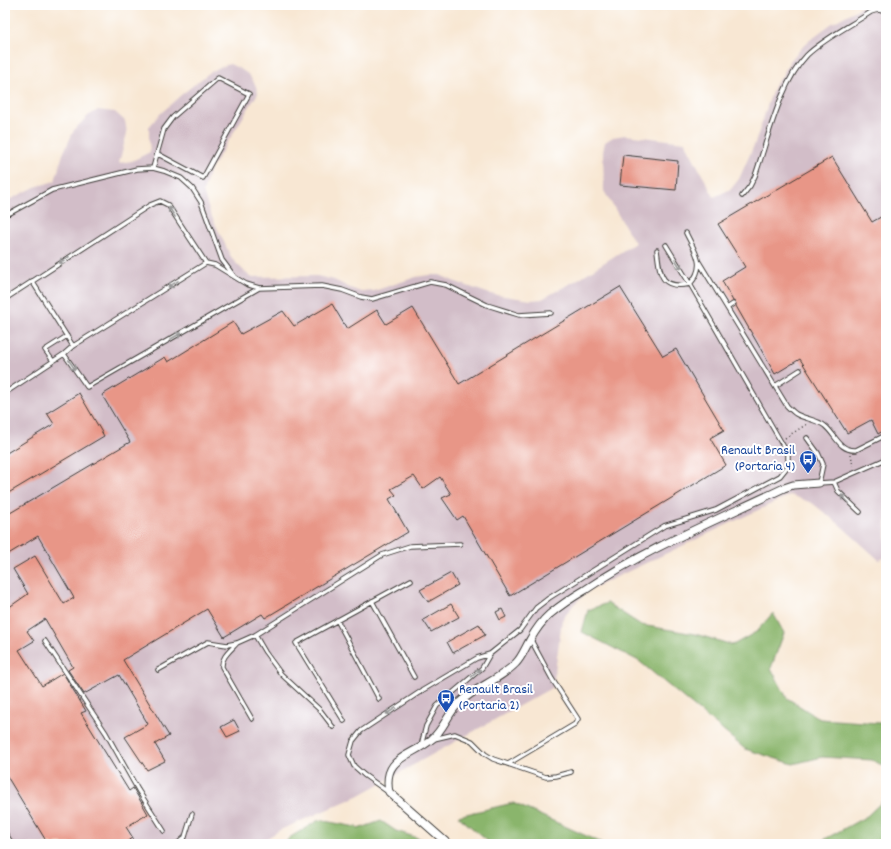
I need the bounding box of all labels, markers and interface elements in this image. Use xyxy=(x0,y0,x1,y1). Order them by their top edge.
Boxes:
one-way arrow xyxy=(168,206,176,218)
one-way arrow xyxy=(59,256,70,264)
one-way arrow xyxy=(674,258,682,269)
one-way arrow xyxy=(168,280,179,288)
one-way arrow xyxy=(170,331,182,339)
one-way arrow xyxy=(68,360,76,371)
place label: Renault Brasil (Portaria 4) xyxy=(721,441,796,477)
bus stop icon: Renault Brasil (Portaria 4) xyxy=(798,449,818,474)
one-way arrow xyxy=(840,494,850,504)
one-way arrow xyxy=(471,668,482,677)
place label: Renault Brasil (Portaria 2) xyxy=(459,680,534,716)
bus stop icon: Renault Brasil (Portaria 2) xyxy=(436,688,456,713)
one-way arrow xyxy=(385,708,397,716)

